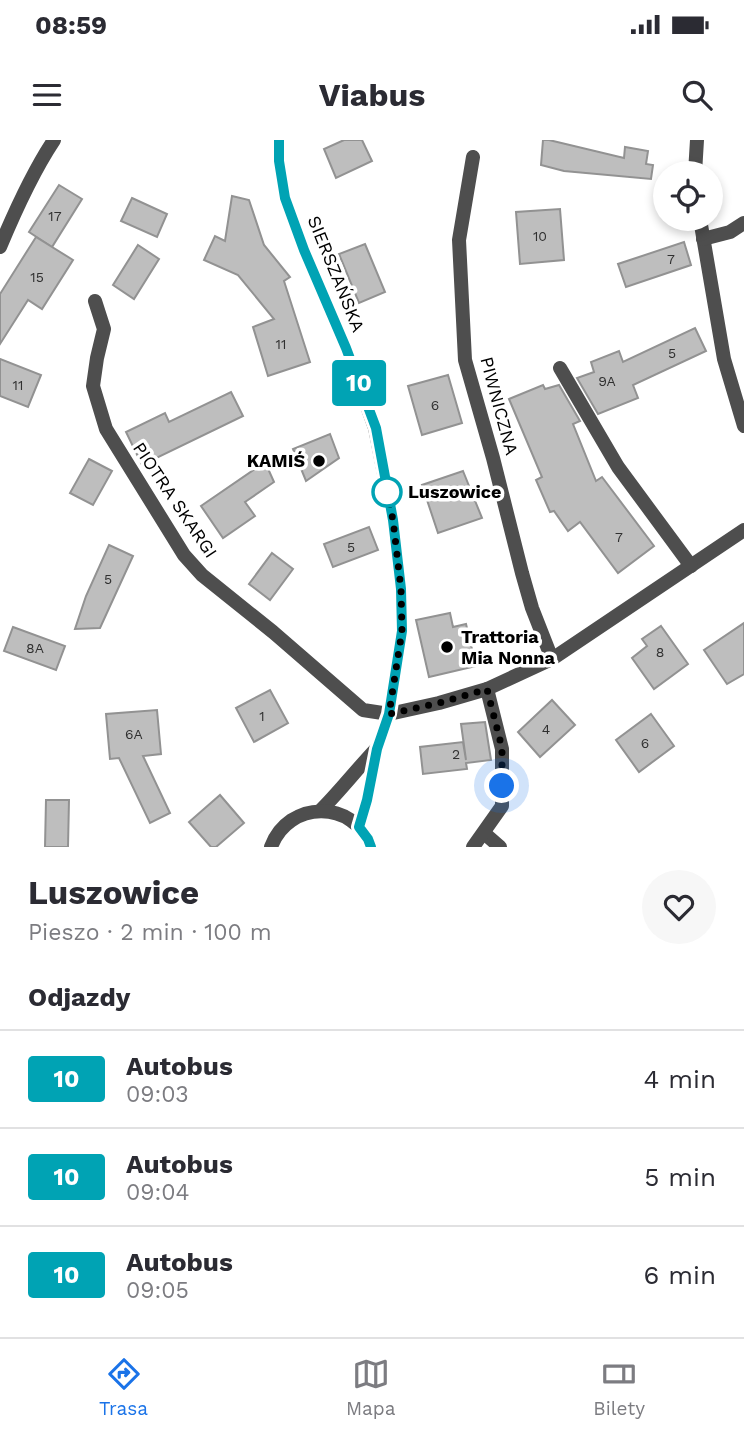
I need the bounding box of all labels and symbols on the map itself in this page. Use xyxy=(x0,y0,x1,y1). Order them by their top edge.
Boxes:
house number: 17 xyxy=(48,208,62,224)
street label: SIERSZAŃSKA xyxy=(304,213,369,335)
house number: 10 xyxy=(533,228,547,244)
house number: 7 xyxy=(667,251,675,267)
house number: 15 xyxy=(30,269,44,285)
house number: 11 xyxy=(276,336,286,352)
house number: 5 xyxy=(668,345,676,361)
street label: PIWNICZNA xyxy=(476,354,523,457)
line badge: 10 xyxy=(328,360,390,406)
house number: 9A xyxy=(598,373,616,389)
house number: 11 xyxy=(13,377,23,393)
house number: 6 xyxy=(431,397,439,413)
street label: PIOTRA SKARGI xyxy=(129,438,222,562)
place label: KAMIŚ xyxy=(247,450,305,471)
marker: KAMIŚ xyxy=(311,453,327,469)
marker: Luszowice xyxy=(372,477,402,507)
place label: Luszowice xyxy=(408,481,501,502)
house number: 7 xyxy=(615,529,623,545)
house number: 5 xyxy=(347,539,355,555)
house number: 5 xyxy=(104,571,112,587)
place label: Trattoria Mia Nonna xyxy=(461,626,555,668)
marker: Trattoria Mia Nonna xyxy=(439,639,455,655)
house number: 8A xyxy=(26,640,44,656)
house number: 8 xyxy=(656,644,664,660)
house number: 1 xyxy=(259,708,265,724)
house number: 4 xyxy=(542,721,550,737)
house number: 6A xyxy=(125,726,143,742)
house number: 6 xyxy=(641,735,649,751)
house number: 2 xyxy=(452,746,460,762)
your location xyxy=(484,768,519,803)

